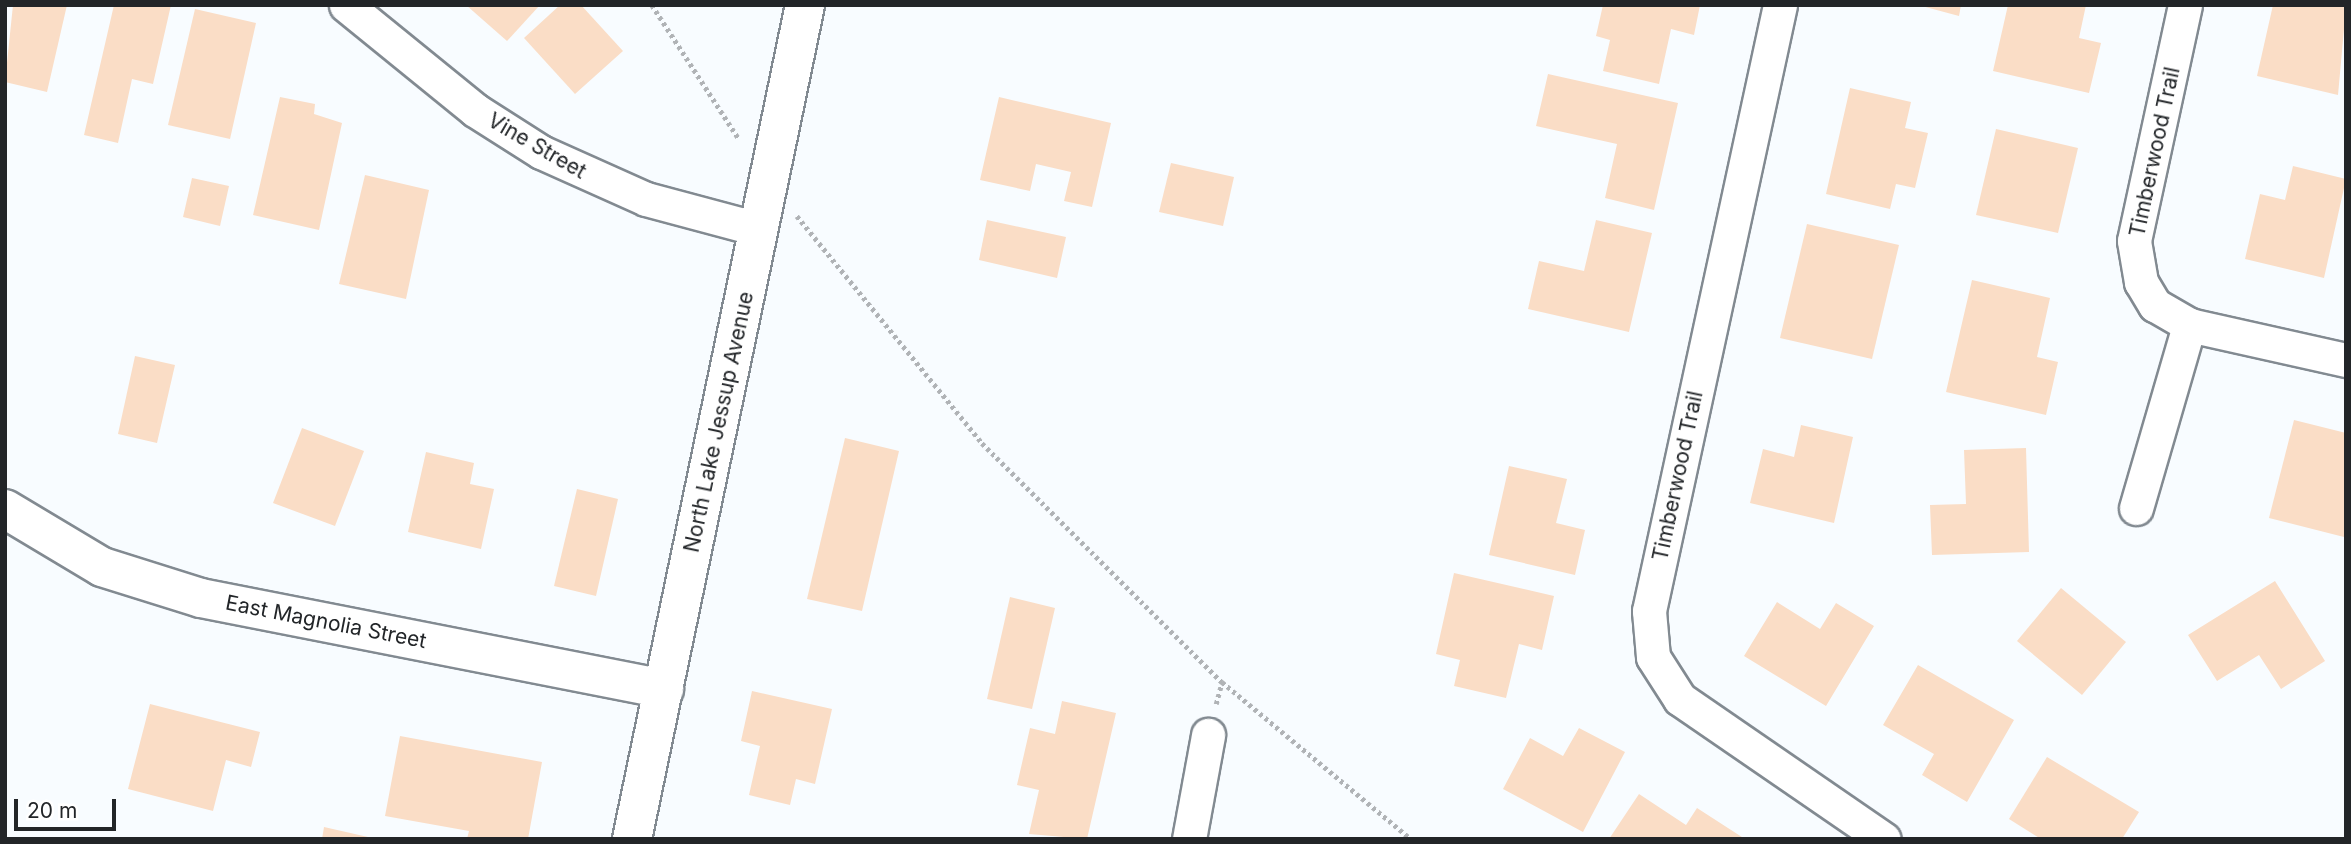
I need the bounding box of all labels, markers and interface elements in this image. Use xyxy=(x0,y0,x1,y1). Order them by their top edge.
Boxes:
street label: Timberwood Trail xyxy=(2125,65,2185,239)
street label: Vine Street xyxy=(483,108,591,184)
street label: North Lake Jessup Avenue xyxy=(679,289,759,555)
street label: Timberwood Trail xyxy=(1648,389,1708,563)
street label: East Magnolia Street xyxy=(223,590,429,654)
scale bar xyxy=(18,784,119,828)
text: 20 m xyxy=(27,798,77,823)

